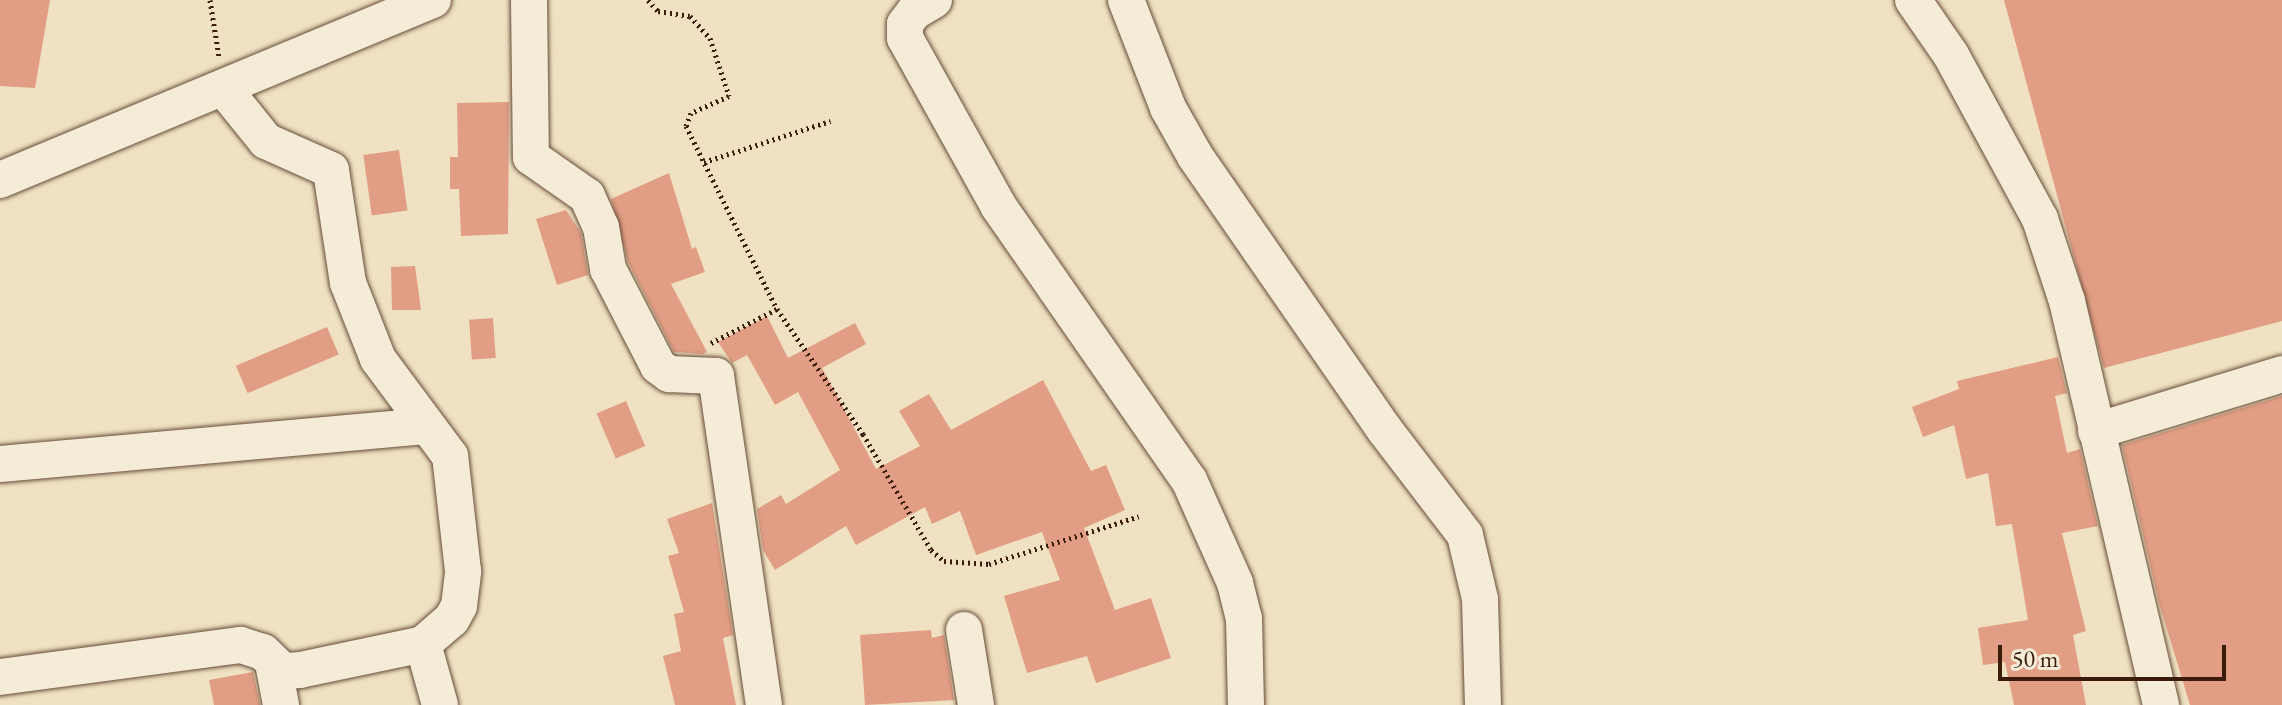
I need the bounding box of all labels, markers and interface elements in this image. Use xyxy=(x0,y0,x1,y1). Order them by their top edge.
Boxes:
scale bar xyxy=(2002,629,2230,679)
text: 50 m xyxy=(2012,643,2059,674)

